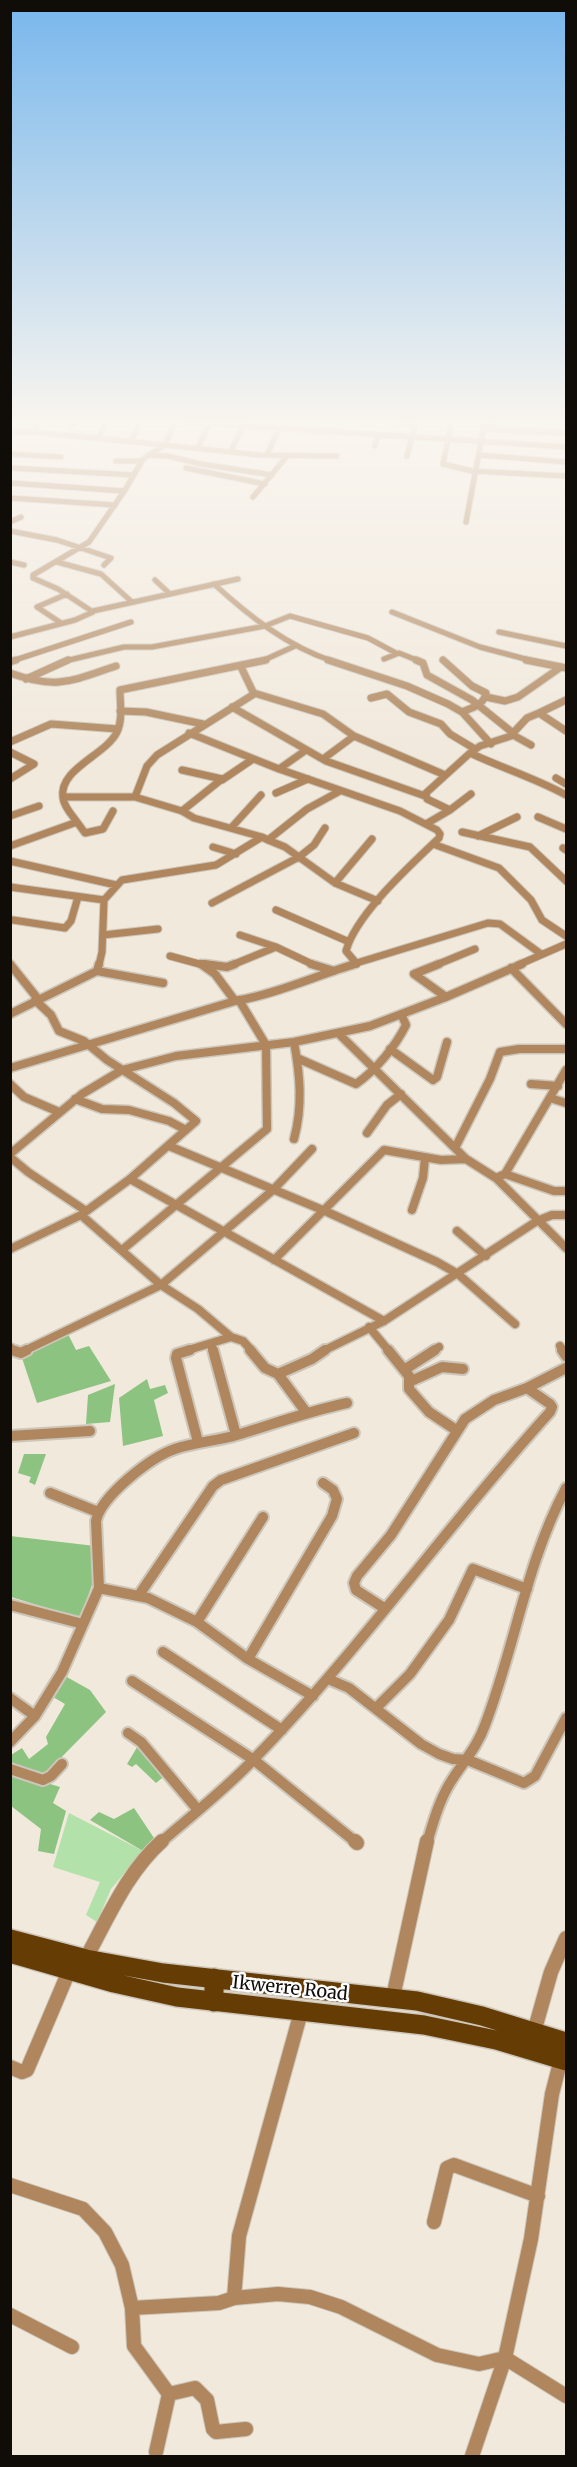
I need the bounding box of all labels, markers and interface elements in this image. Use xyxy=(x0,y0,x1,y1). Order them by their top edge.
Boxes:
street label: Ikwerre Road xyxy=(231,1972,349,2006)

